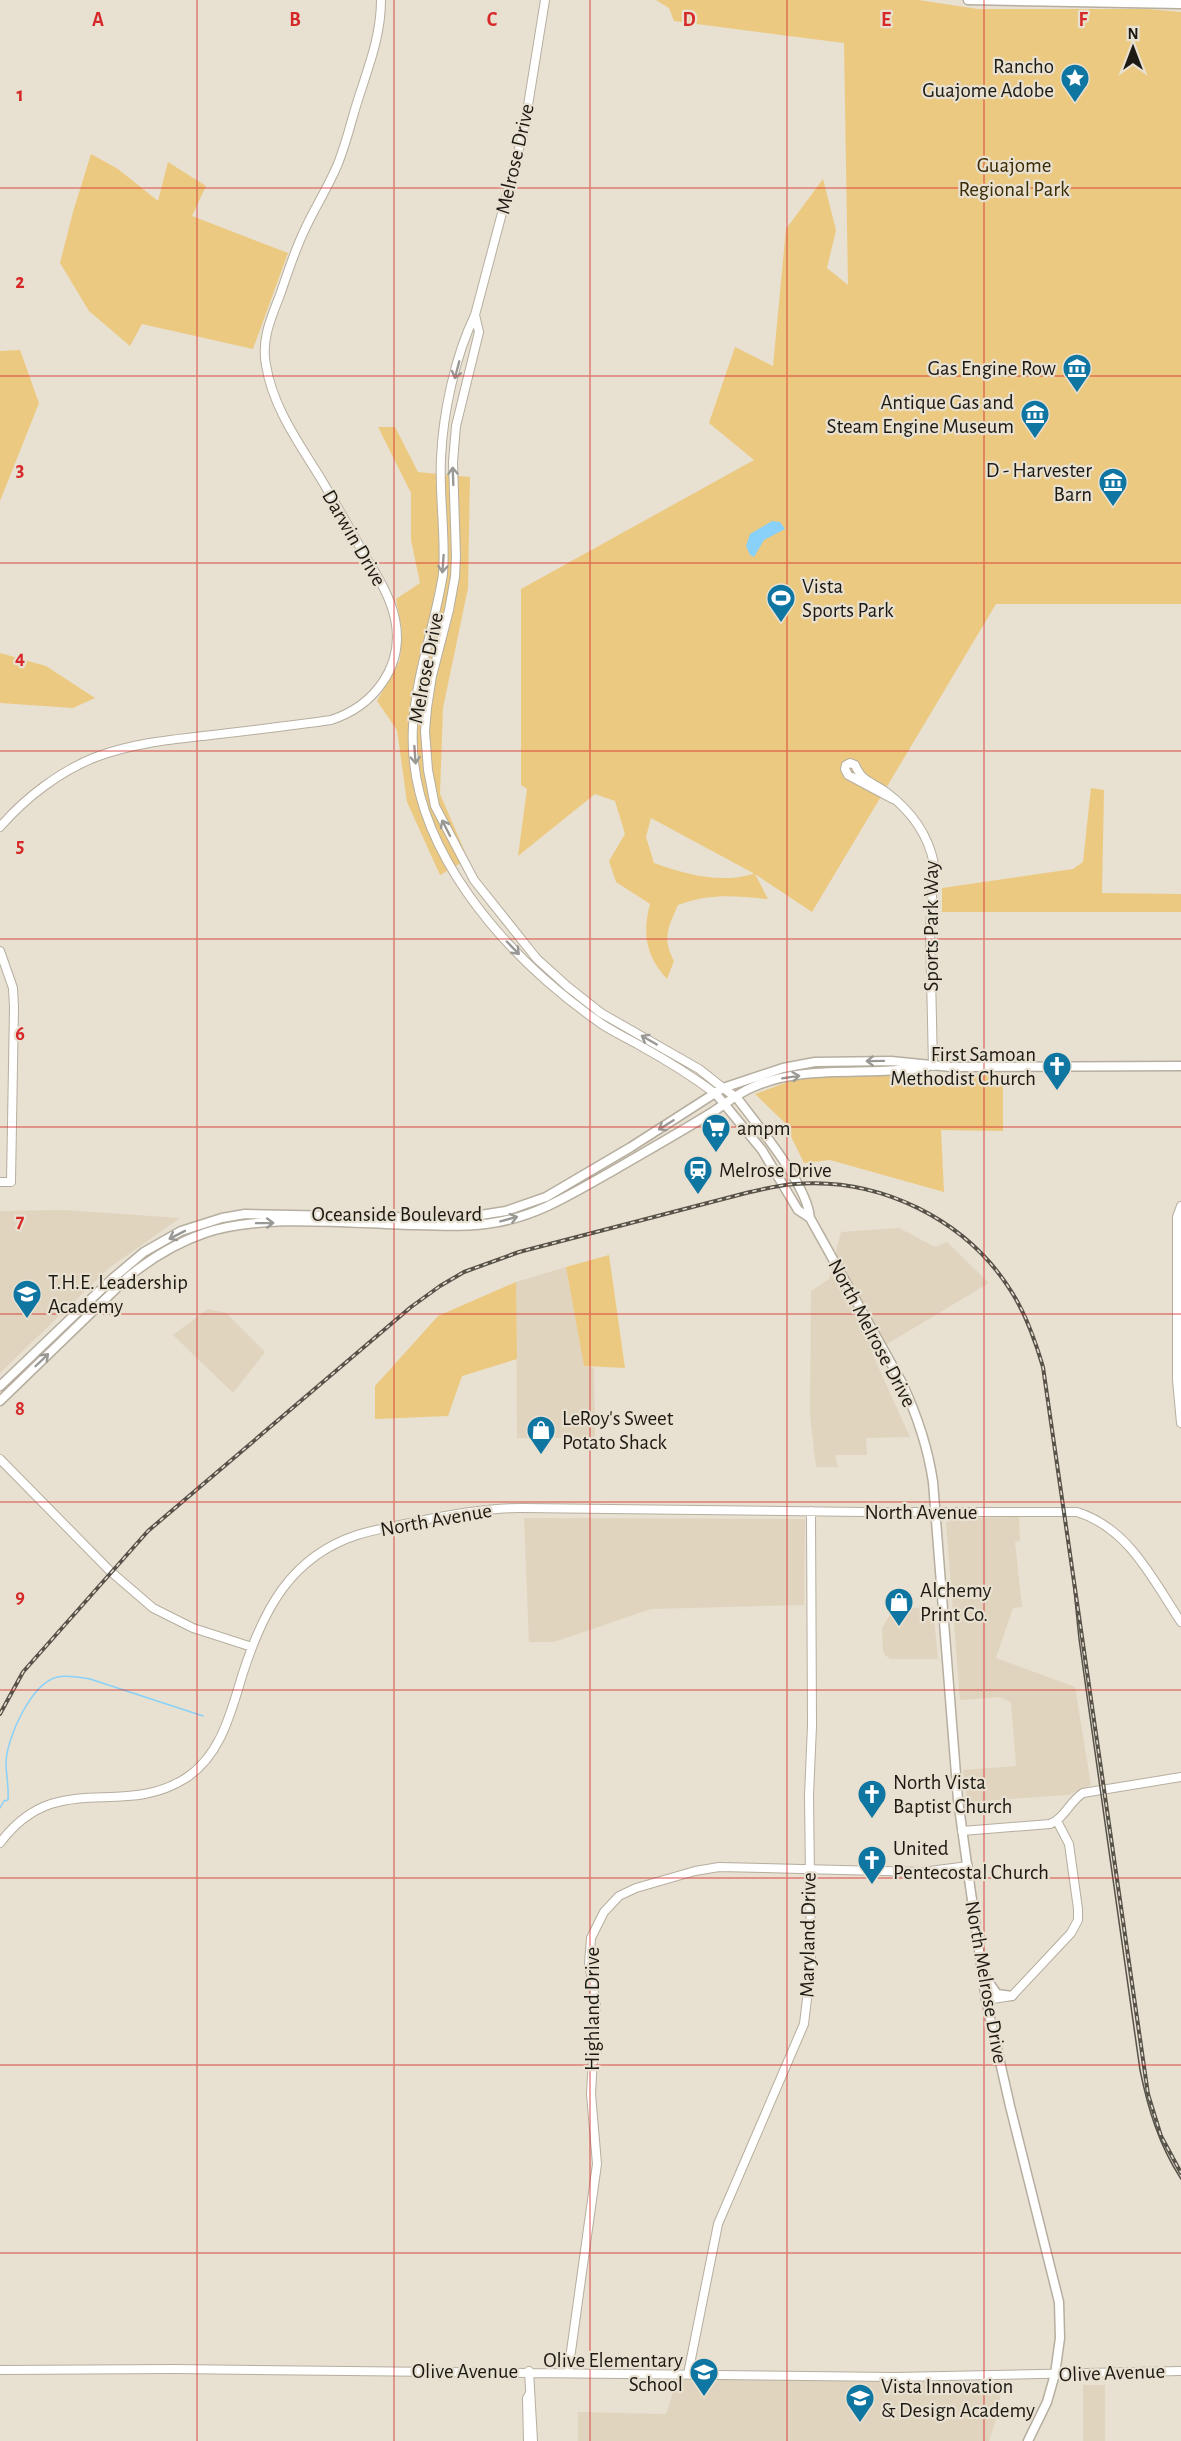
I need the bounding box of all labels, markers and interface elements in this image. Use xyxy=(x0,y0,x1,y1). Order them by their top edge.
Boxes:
text: A xyxy=(92,10,104,30)
text: B xyxy=(289,10,301,30)
text: C xyxy=(487,10,498,30)
text: D xyxy=(682,10,696,30)
text: E xyxy=(881,10,891,30)
text: F xyxy=(1078,10,1088,30)
north arrow xyxy=(1103,18,1163,78)
text: N xyxy=(1127,26,1139,42)
place label: Rancho Guajome Adobe xyxy=(922,56,1054,101)
place icon: Rancho Guajome Adobe xyxy=(1059,62,1091,104)
text: 1 xyxy=(16,85,24,105)
street label: Melrose Drive xyxy=(492,102,538,216)
park label: Guajome Regional Park xyxy=(958,155,1070,200)
text: 2 xyxy=(15,272,25,292)
museum icon: Gas Engine Row xyxy=(1061,352,1093,394)
place label: Gas Engine Row xyxy=(928,358,1056,379)
one-way arrow xyxy=(450,360,462,379)
place label: Antique Gas and Steam Engine Museum xyxy=(827,392,1014,437)
museum icon: Antique Gas and Steam Engine Museum xyxy=(1019,398,1051,440)
text: 3 xyxy=(16,460,24,480)
place label: D - Harvester Barn xyxy=(986,460,1092,505)
museum icon: D - Harvester Barn xyxy=(1097,466,1129,508)
one-way arrow xyxy=(448,467,459,487)
street label: Darwin Drive xyxy=(318,486,390,590)
one-way arrow xyxy=(438,553,449,573)
place label: Vista Sports Park xyxy=(802,576,894,621)
sports icon: Vista Sports Park xyxy=(765,582,797,624)
street label: Melrose Drive xyxy=(405,611,447,725)
text: 4 xyxy=(15,648,25,668)
one-way arrow xyxy=(409,745,420,765)
one-way arrow xyxy=(440,820,451,838)
text: 5 xyxy=(16,836,24,856)
street label: Sports Park Way xyxy=(921,860,942,992)
one-way arrow xyxy=(506,940,520,955)
text: 6 xyxy=(15,1024,25,1044)
one-way arrow xyxy=(641,1034,658,1046)
place label: First Samoan Methodist Church xyxy=(890,1044,1036,1089)
church icon: First Samoan Methodist Church xyxy=(1041,1050,1073,1092)
one-way arrow xyxy=(866,1055,886,1067)
one-way arrow xyxy=(780,1071,800,1082)
supermarket icon: ampm xyxy=(700,1112,732,1154)
place label: ampm xyxy=(737,1118,791,1139)
one-way arrow xyxy=(658,1120,675,1132)
station icon: Melrose Drive xyxy=(682,1154,714,1196)
place label: Melrose Drive xyxy=(719,1160,832,1181)
street label: Oceanside Boulevard xyxy=(312,1204,483,1225)
text: 7 xyxy=(16,1211,25,1231)
one-way arrow xyxy=(500,1213,519,1225)
one-way arrow xyxy=(255,1217,275,1229)
one-way arrow xyxy=(168,1229,186,1241)
street label: North Melrose Drive xyxy=(824,1255,920,1411)
place label: T.H.E. Leadership Academy xyxy=(48,1272,188,1317)
school or university icon: T.H.E. Leadership Academy xyxy=(11,1278,43,1320)
one-way arrow xyxy=(34,1353,49,1367)
text: 8 xyxy=(15,1399,25,1419)
place label: LeRoy's Sweet Potato Shack xyxy=(562,1408,674,1453)
shop icon: LeRoy's Sweet Potato Shack xyxy=(525,1414,557,1456)
street label: North Avenue xyxy=(378,1500,494,1540)
street label: North Avenue xyxy=(864,1502,978,1523)
place label: Alchemy Print Co. xyxy=(920,1580,991,1625)
shop icon: Alchemy Print Co. xyxy=(883,1586,915,1628)
text: 9 xyxy=(15,1587,25,1607)
place label: North Vista Baptist Church xyxy=(893,1772,1013,1817)
church icon: North Vista Baptist Church xyxy=(856,1778,888,1820)
place label: United Pentecostal Church xyxy=(893,1838,1049,1883)
church icon: United Pentecostal Church xyxy=(856,1844,888,1886)
street label: Maryland Drive xyxy=(796,1872,820,1998)
street label: North Melrose Drive xyxy=(961,1899,1011,2065)
street label: Highland Drive xyxy=(582,1947,603,2071)
place label: Olive Elementary School xyxy=(543,2350,683,2395)
school or university icon: Olive Elementary School xyxy=(688,2356,720,2398)
street label: Olive Avenue xyxy=(412,2361,518,2382)
street label: Olive Avenue xyxy=(1058,2361,1166,2385)
place label: Vista Innovation & Design Academy xyxy=(881,2376,1035,2421)
school or university icon: Vista Innovation & Design Academy xyxy=(844,2382,876,2424)

